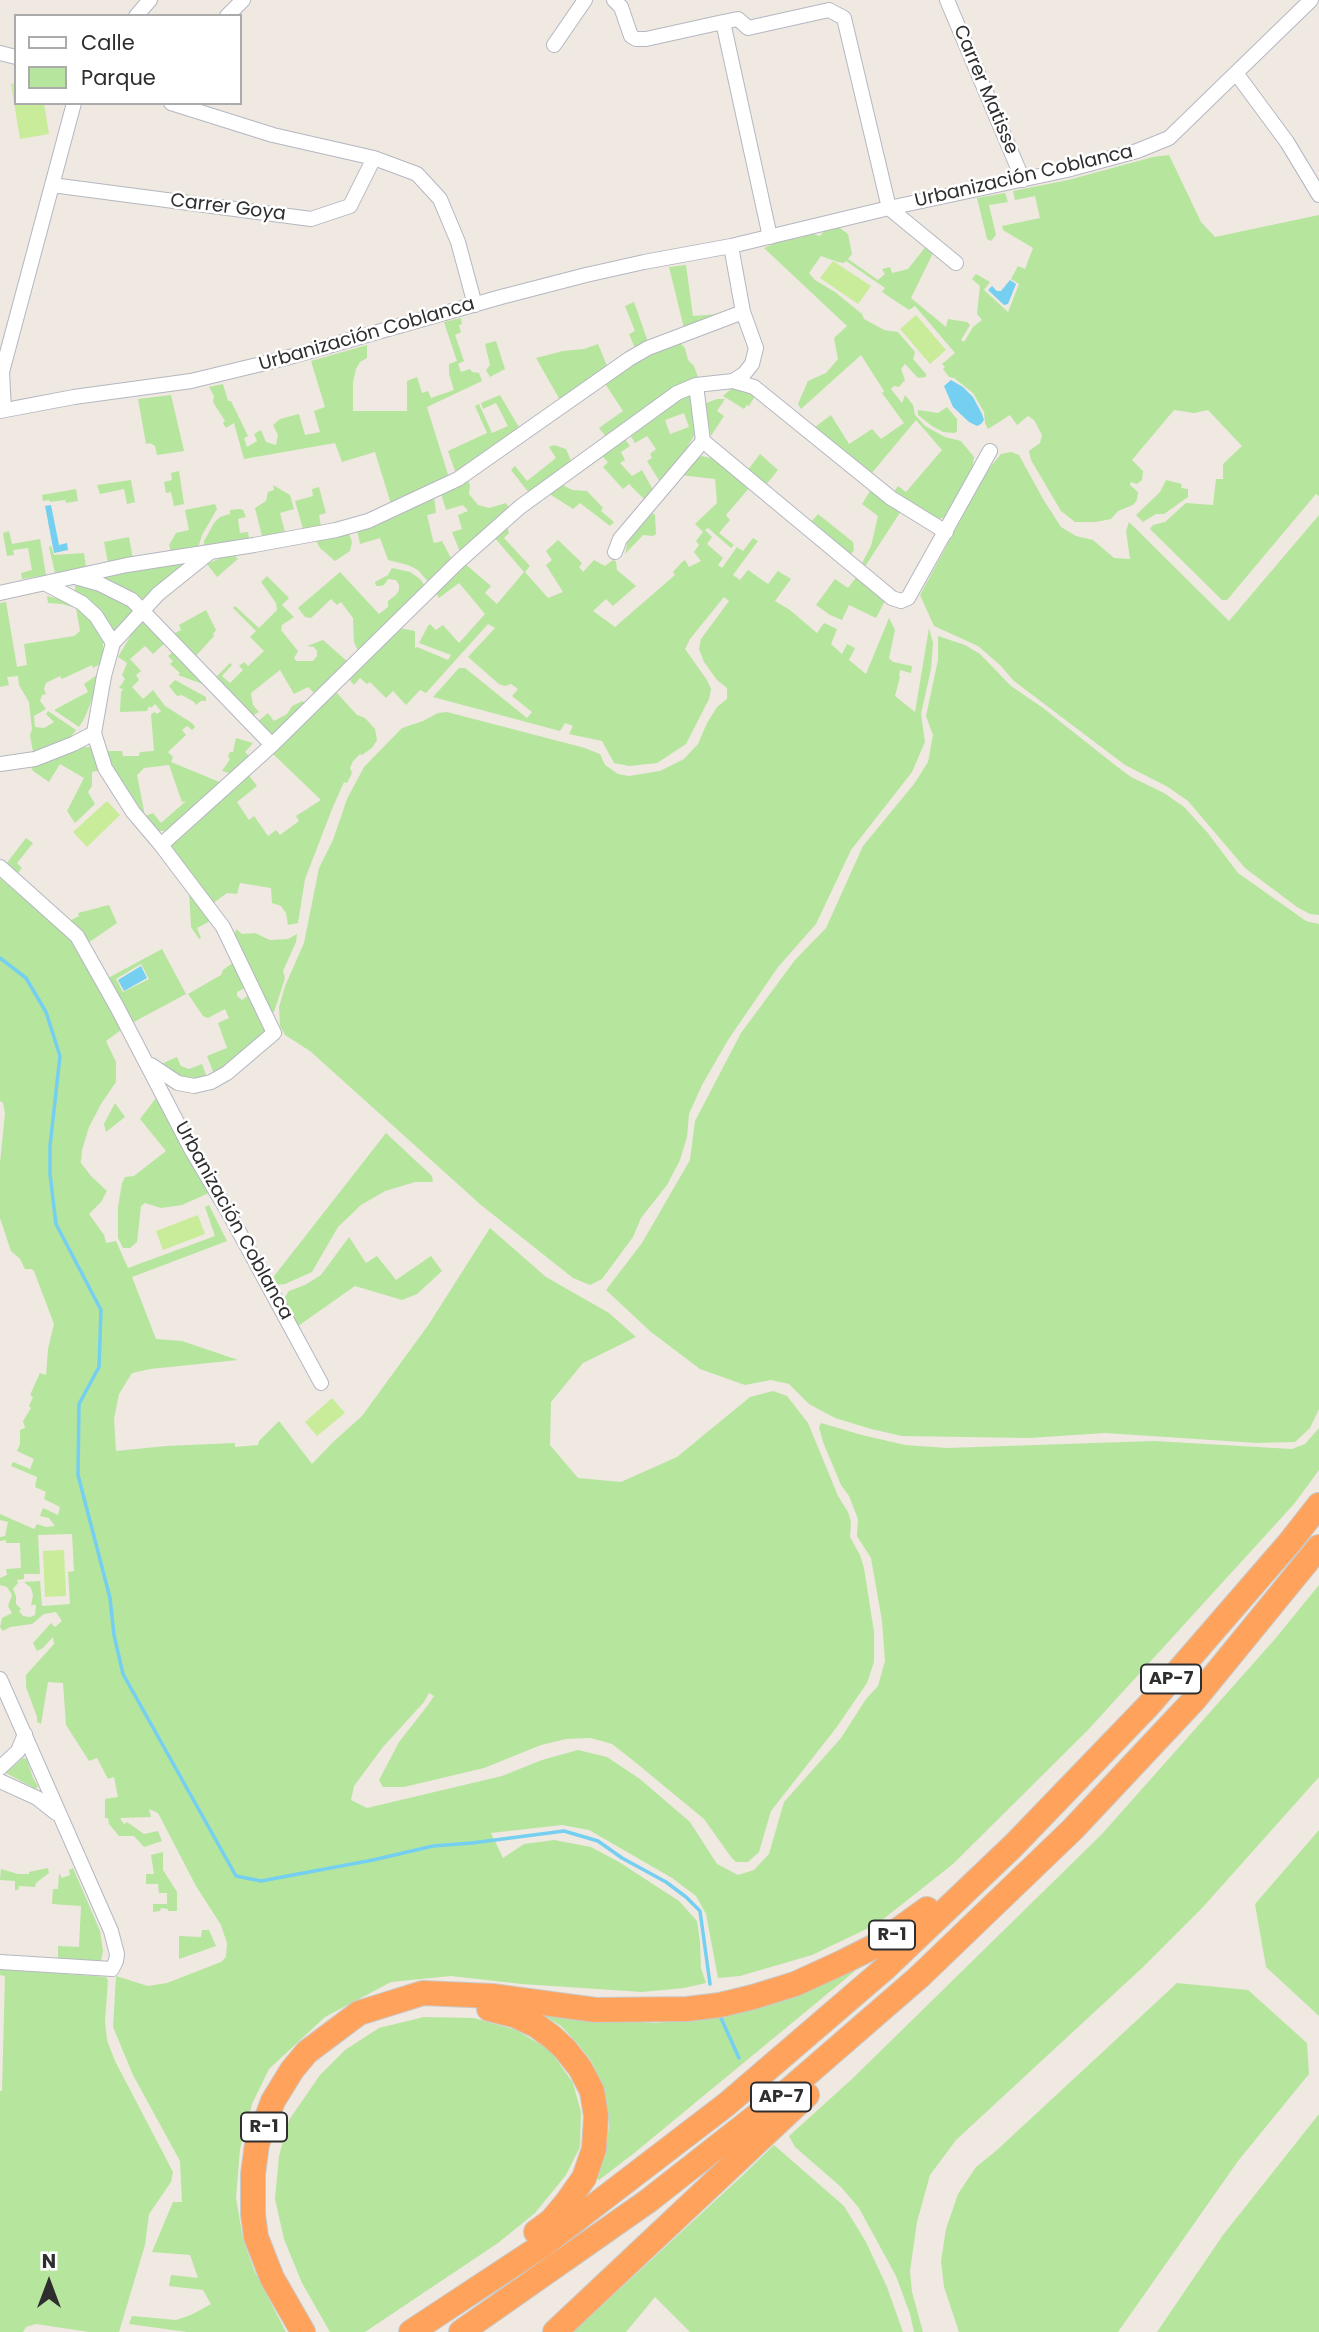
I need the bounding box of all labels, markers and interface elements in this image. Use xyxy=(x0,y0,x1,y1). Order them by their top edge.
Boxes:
legend xyxy=(14,14,242,105)
street label: Carrer Matisse xyxy=(948,22,1022,158)
text: Calle xyxy=(81,28,135,57)
text: Parque xyxy=(81,63,156,92)
street label: Urbanización Coblanca xyxy=(913,141,1135,213)
street label: Carrer Goya xyxy=(169,190,287,226)
street label: Urbanización Coblanca xyxy=(257,293,477,377)
street label: Urbanización Coblanca xyxy=(169,1118,297,1324)
road number: AP-7 xyxy=(1141,1664,1201,1694)
road number: R-1 xyxy=(869,1921,915,1950)
road number: AP-7 xyxy=(751,2082,811,2112)
road number: R-1 xyxy=(241,2112,287,2141)
north arrow xyxy=(14,2248,84,2318)
text: N xyxy=(42,2248,56,2275)

